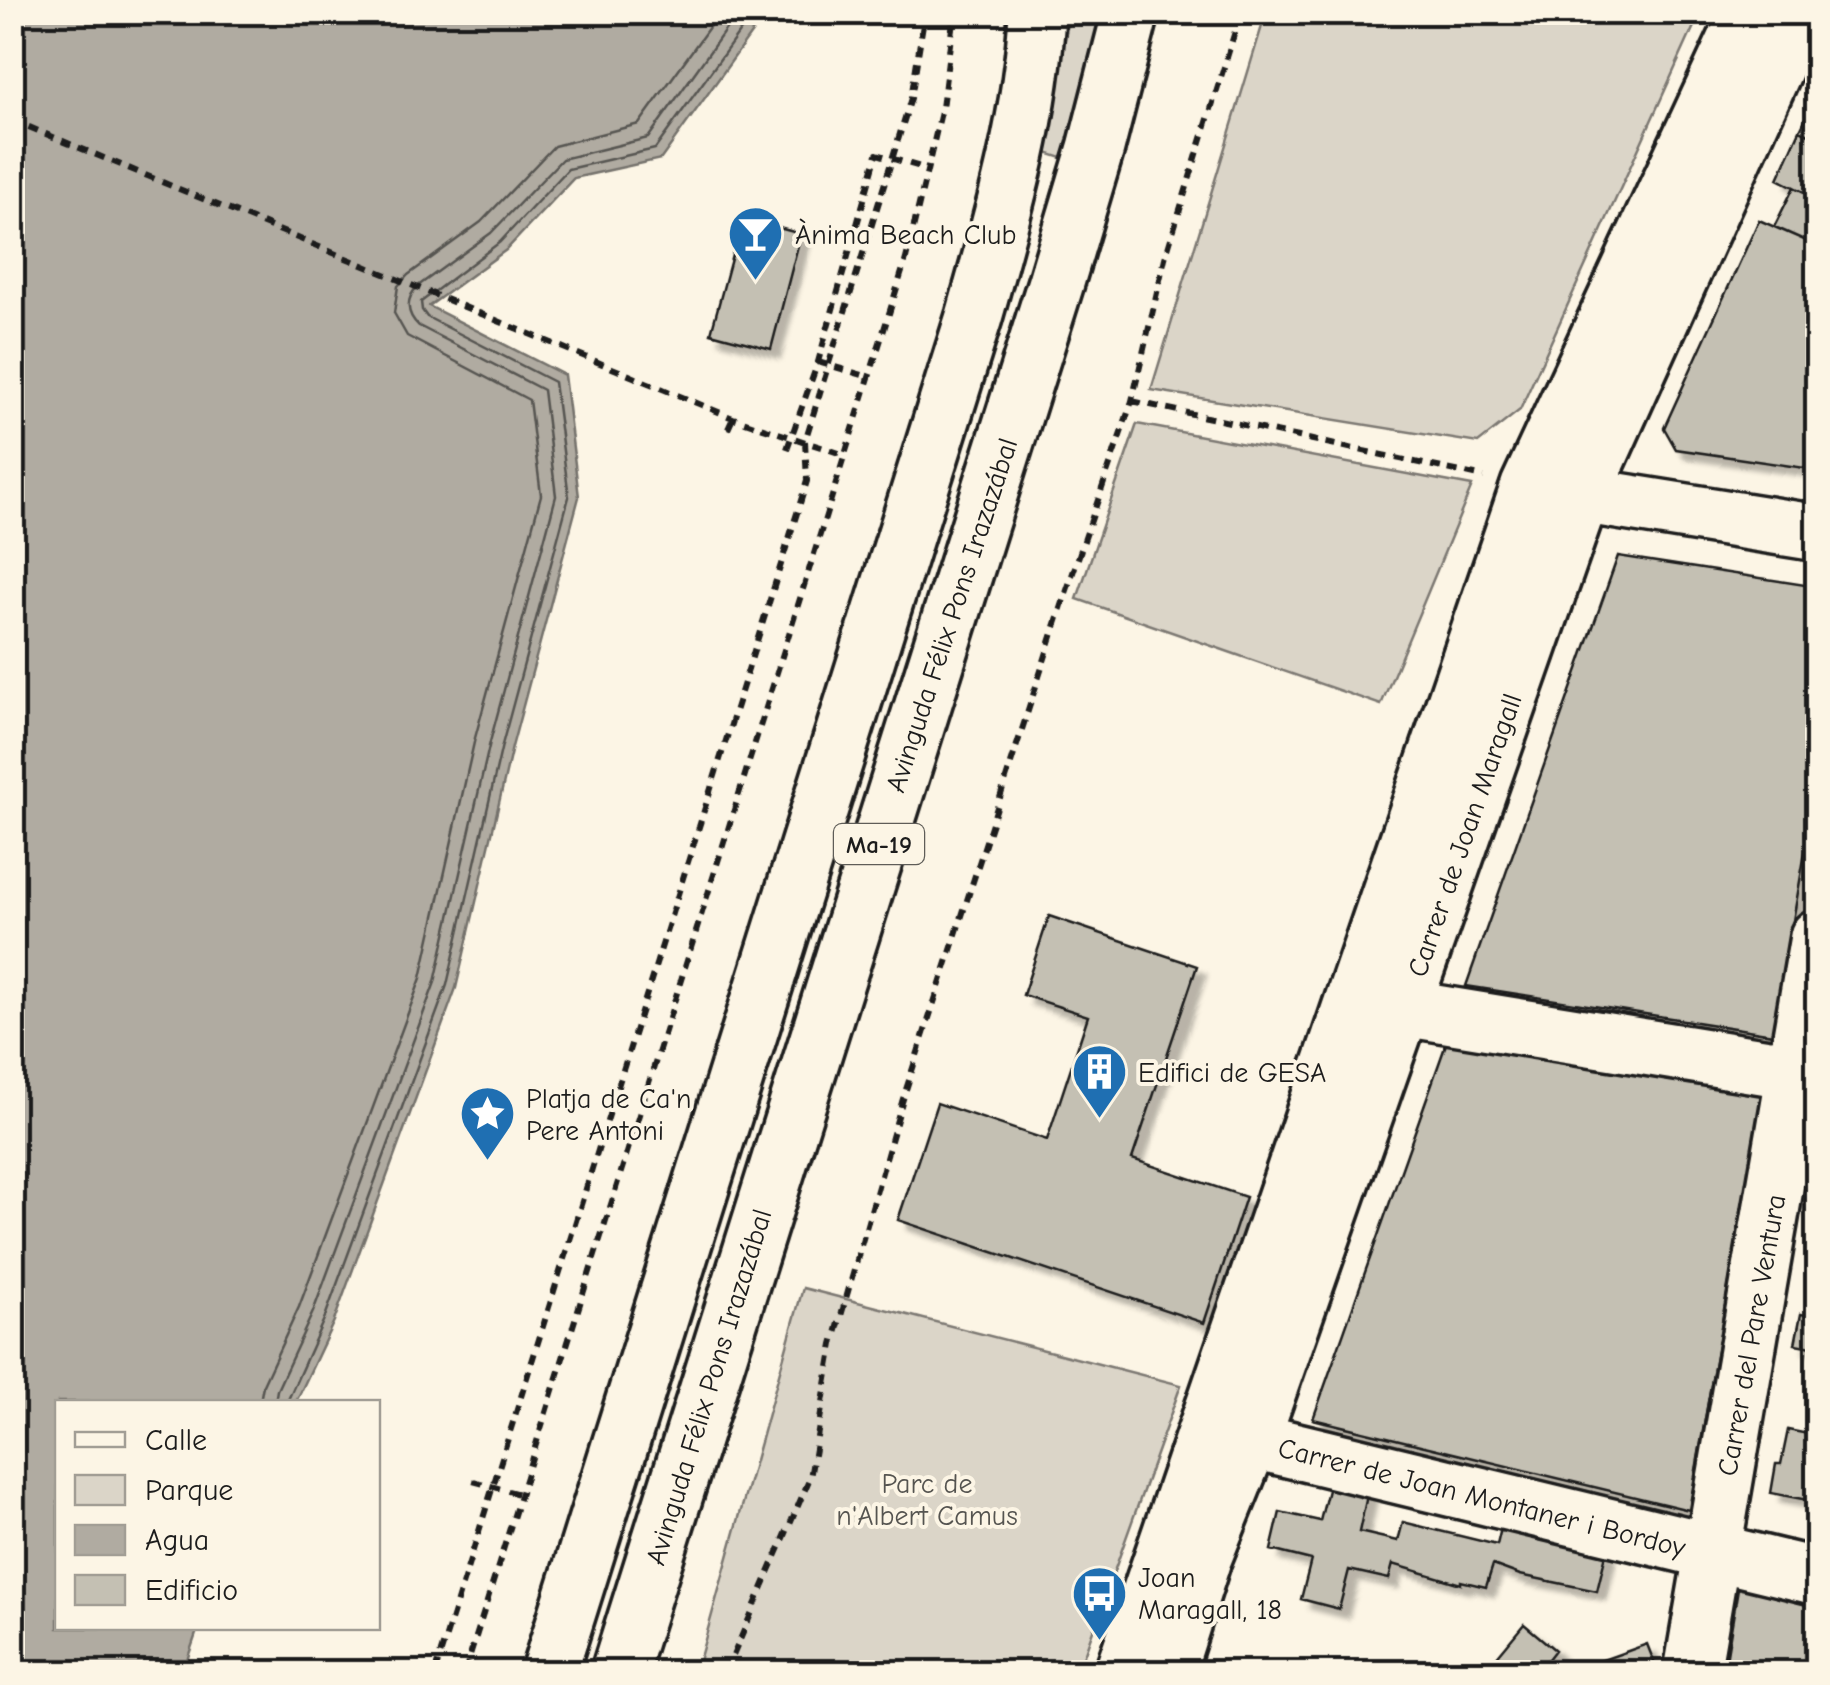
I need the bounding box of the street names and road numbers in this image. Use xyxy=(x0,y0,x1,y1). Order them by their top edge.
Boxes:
street label: Avinguda Félix Pons Irazazábal xyxy=(879,434,1024,796)
street label: Carrer de Joan Maragall xyxy=(1401,689,1528,981)
road number: Ma-19 xyxy=(834,824,924,864)
street label: Carrer del Pare Ventura xyxy=(1711,1192,1793,1478)
street label: Avinguda Félix Pons Irazazábal xyxy=(639,1205,778,1569)
street label: Carrer de Joan Montaner i Bordoy xyxy=(1275,1432,1689,1564)

